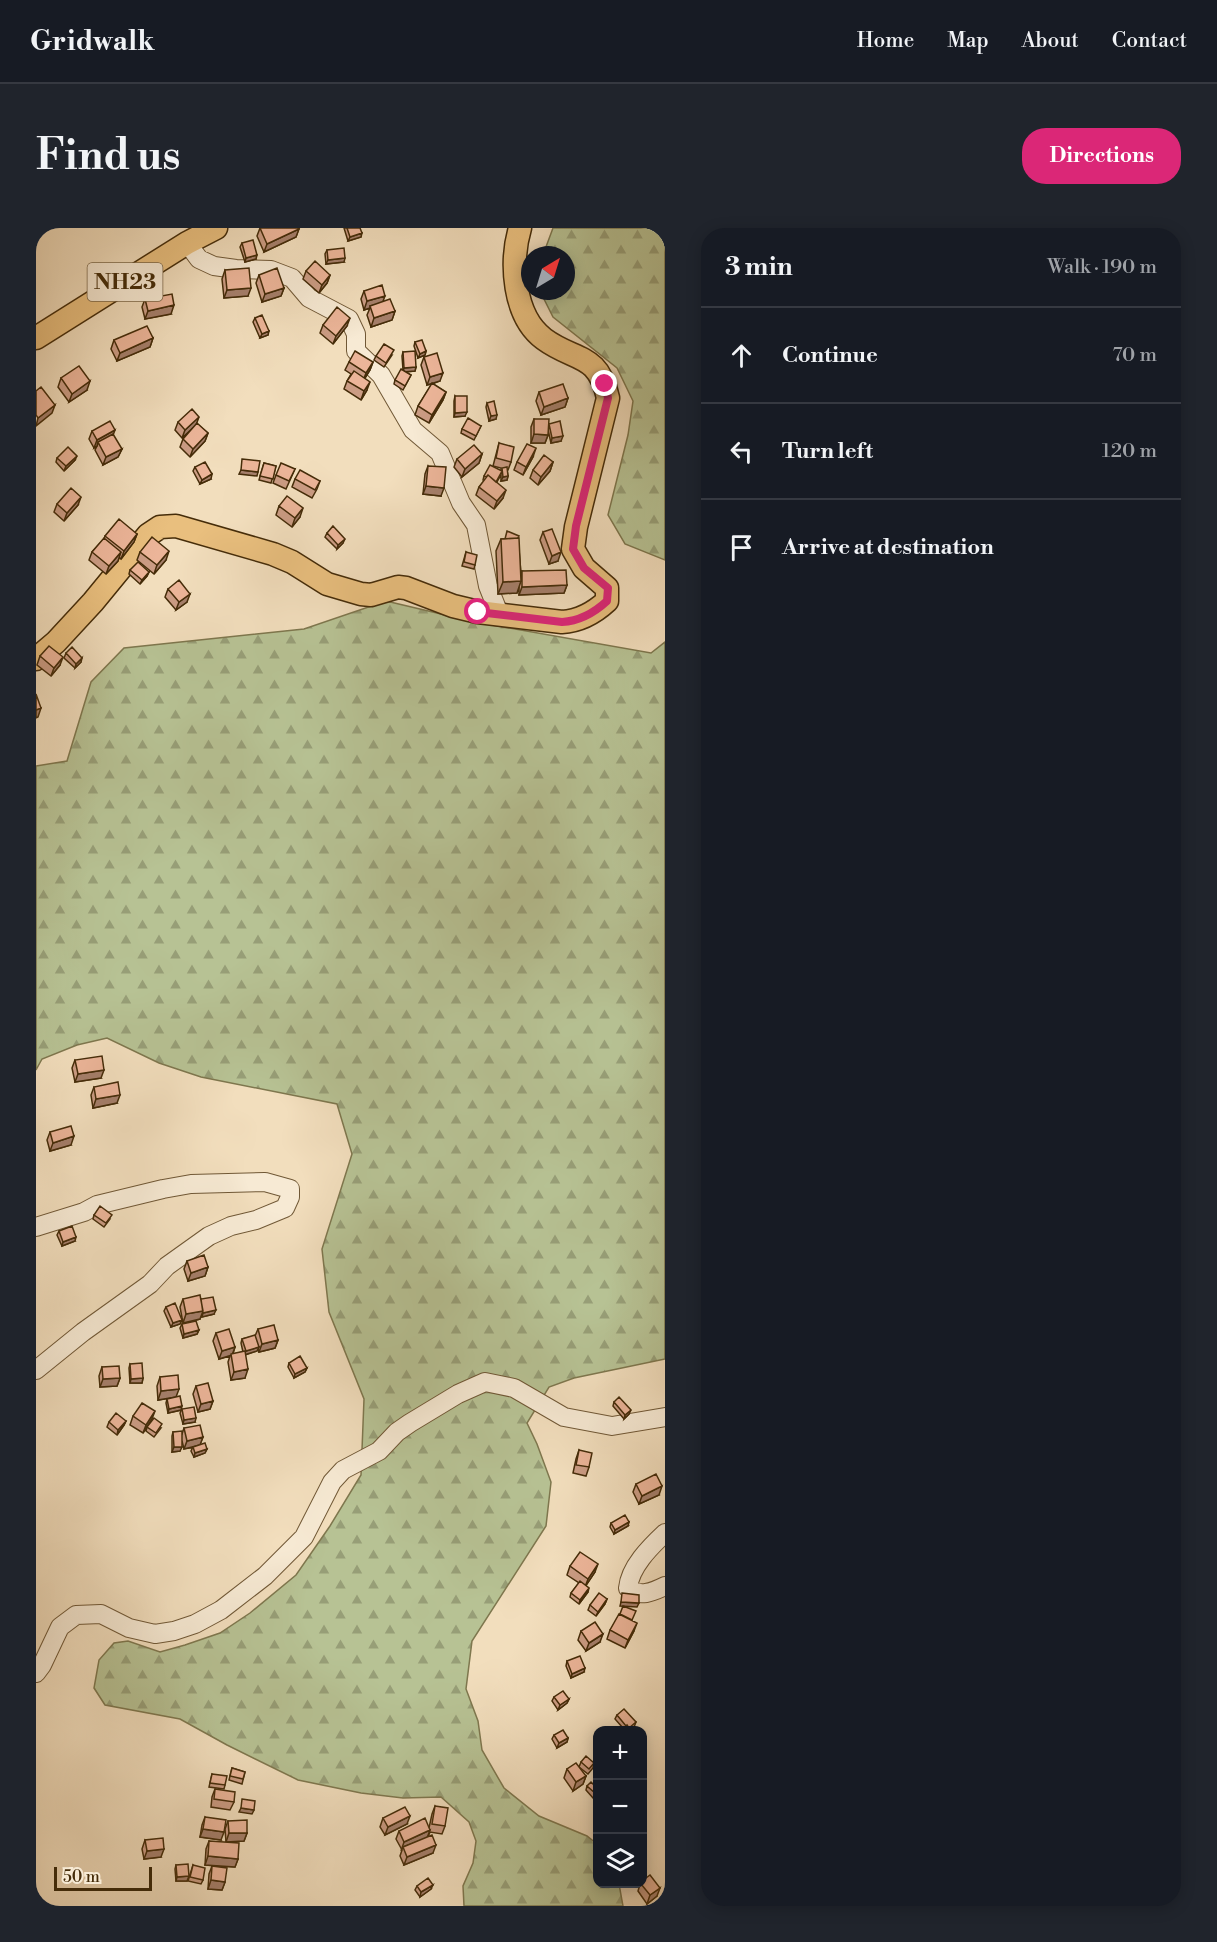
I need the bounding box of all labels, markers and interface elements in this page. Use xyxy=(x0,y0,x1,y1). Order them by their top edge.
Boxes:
text: Gridwalk xyxy=(30,24,154,59)
text: Home xyxy=(857,28,914,54)
text: Map xyxy=(947,28,989,54)
text: About xyxy=(1022,28,1079,54)
text: Contact xyxy=(1112,28,1187,54)
button: Directions xyxy=(1022,128,1181,184)
text: Find us xyxy=(36,130,180,183)
north arrow xyxy=(521,246,575,300)
text: 3 min xyxy=(725,251,793,283)
text: Walk · 190 m xyxy=(1047,255,1157,280)
road number: NH23 xyxy=(88,263,163,301)
icon: ahead xyxy=(725,339,758,372)
text: Continue xyxy=(782,342,878,369)
text: 70 m xyxy=(1113,343,1157,368)
route end xyxy=(591,370,617,396)
icon: left xyxy=(725,435,758,468)
text: Turn left xyxy=(782,438,873,465)
text: 120 m xyxy=(1102,439,1157,464)
icon: arrive xyxy=(725,531,758,564)
text: Arrive at destination xyxy=(782,534,994,561)
route start xyxy=(464,598,490,624)
map controls xyxy=(593,1726,647,1888)
button: + xyxy=(593,1726,647,1780)
button: − xyxy=(593,1780,647,1834)
button: layers xyxy=(593,1834,647,1888)
scale bar xyxy=(54,1864,152,1892)
text: 50 m xyxy=(63,1867,100,1887)

